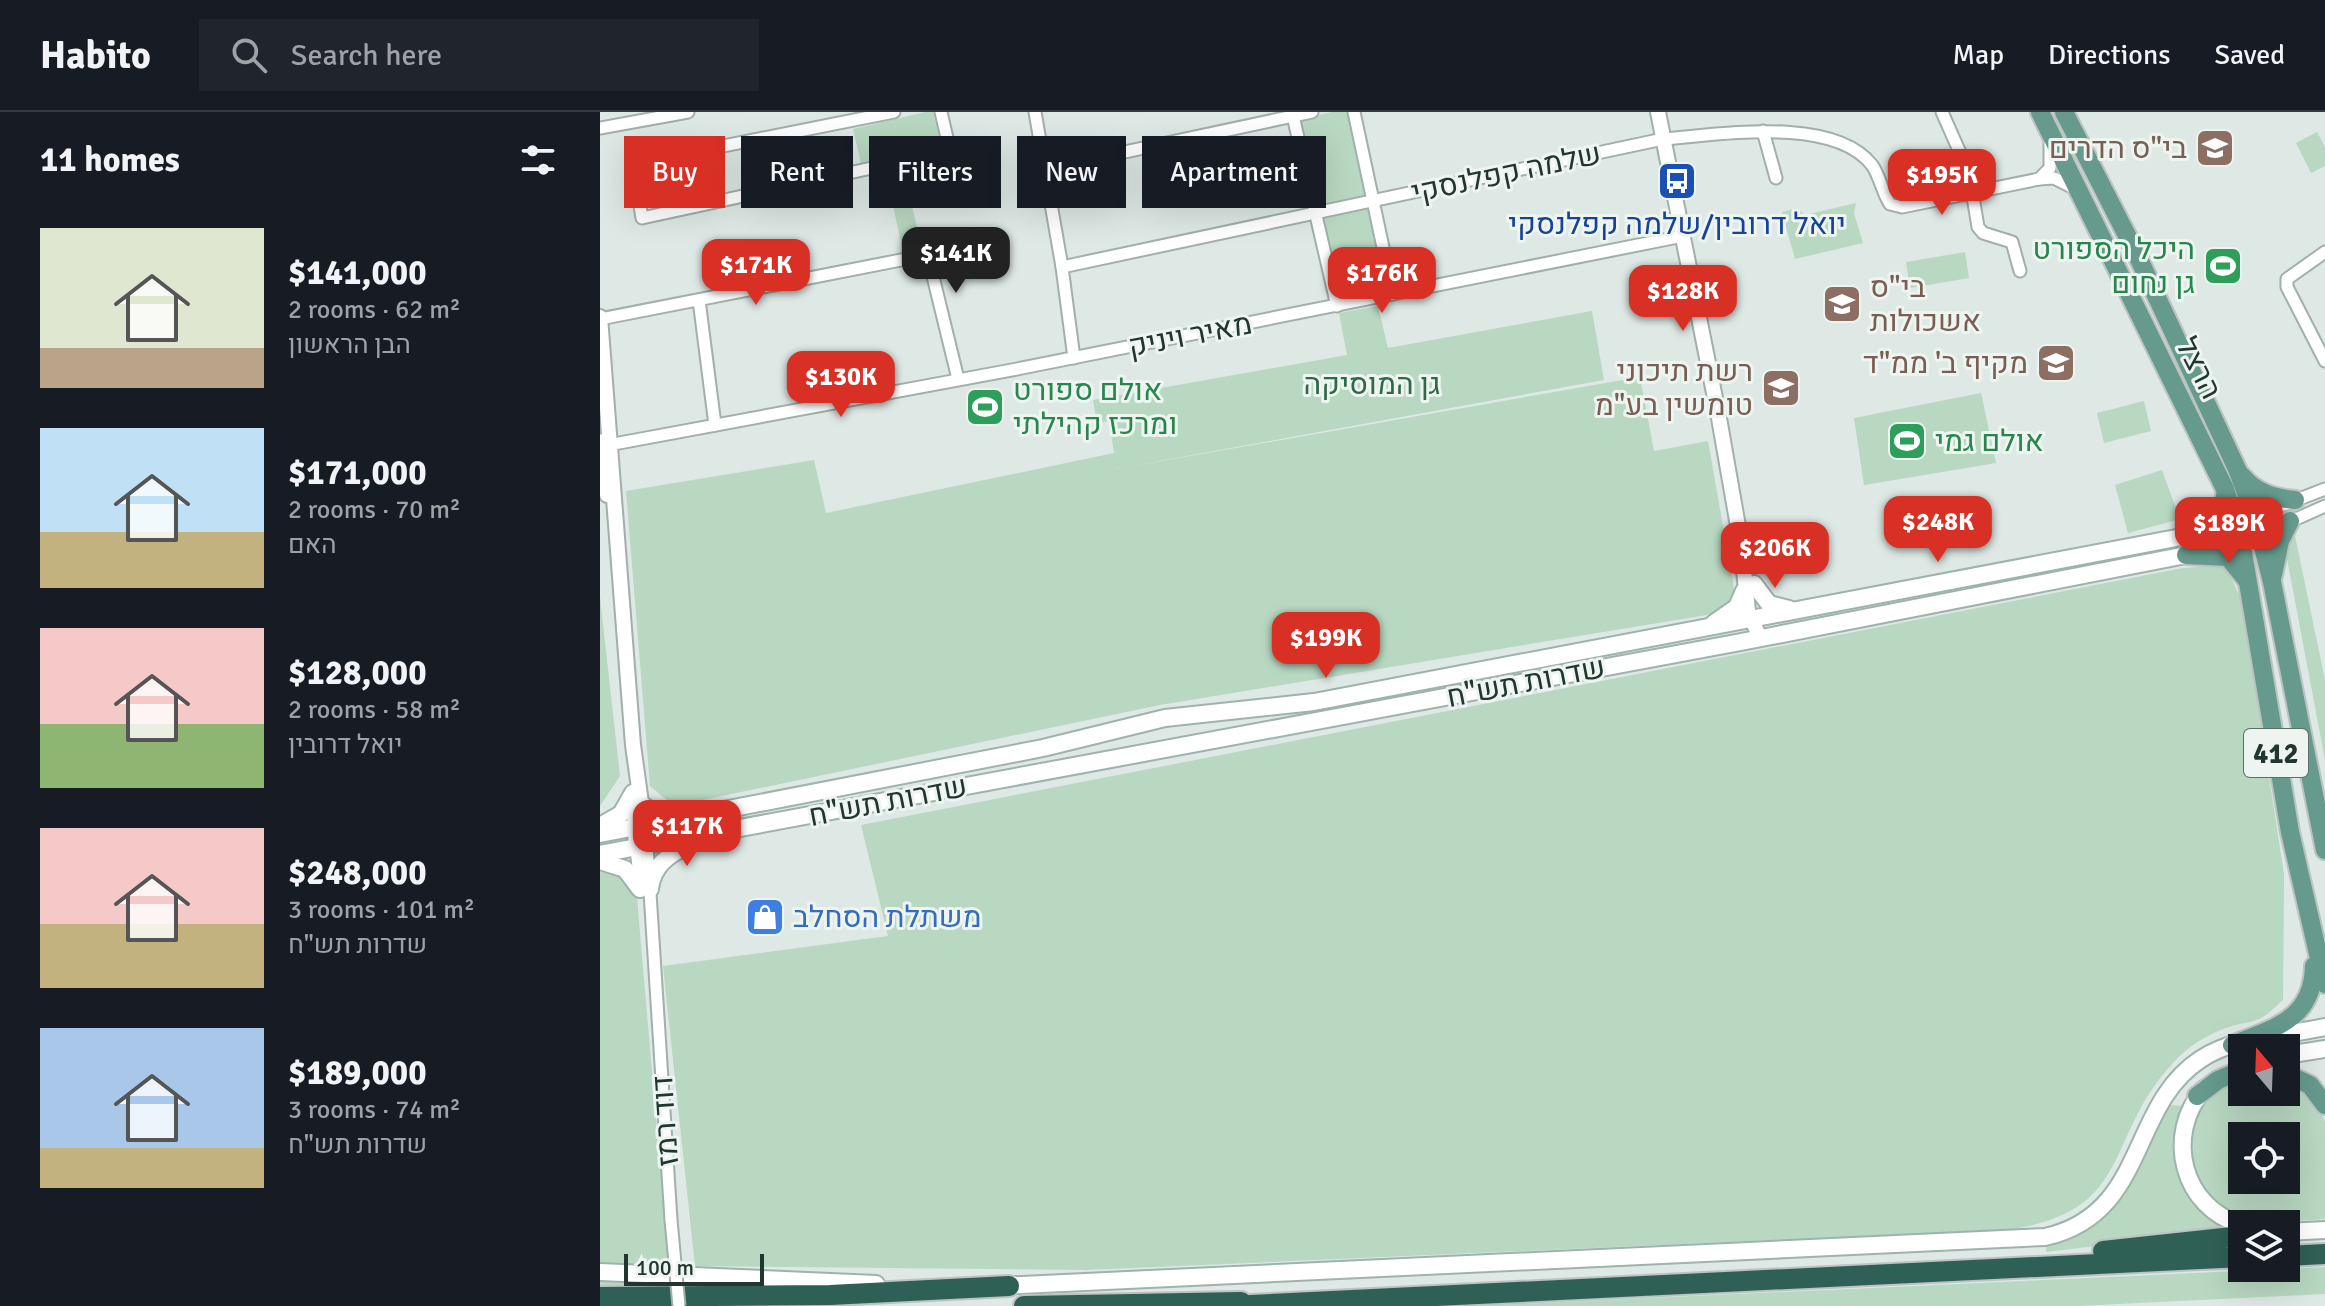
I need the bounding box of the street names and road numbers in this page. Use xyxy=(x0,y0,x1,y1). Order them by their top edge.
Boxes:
street label: שלמה קפלנסקי xyxy=(1408,135,1604,212)
street label: מאיר ויניק xyxy=(1125,305,1255,366)
street label: הרצל xyxy=(2168,331,2230,405)
street label: שדרות תש"ח xyxy=(1444,649,1608,716)
road number: 412 xyxy=(2244,729,2308,777)
street label: שדרות תש"ח xyxy=(806,768,970,835)
street label: דוד רמז xyxy=(644,1074,687,1168)

